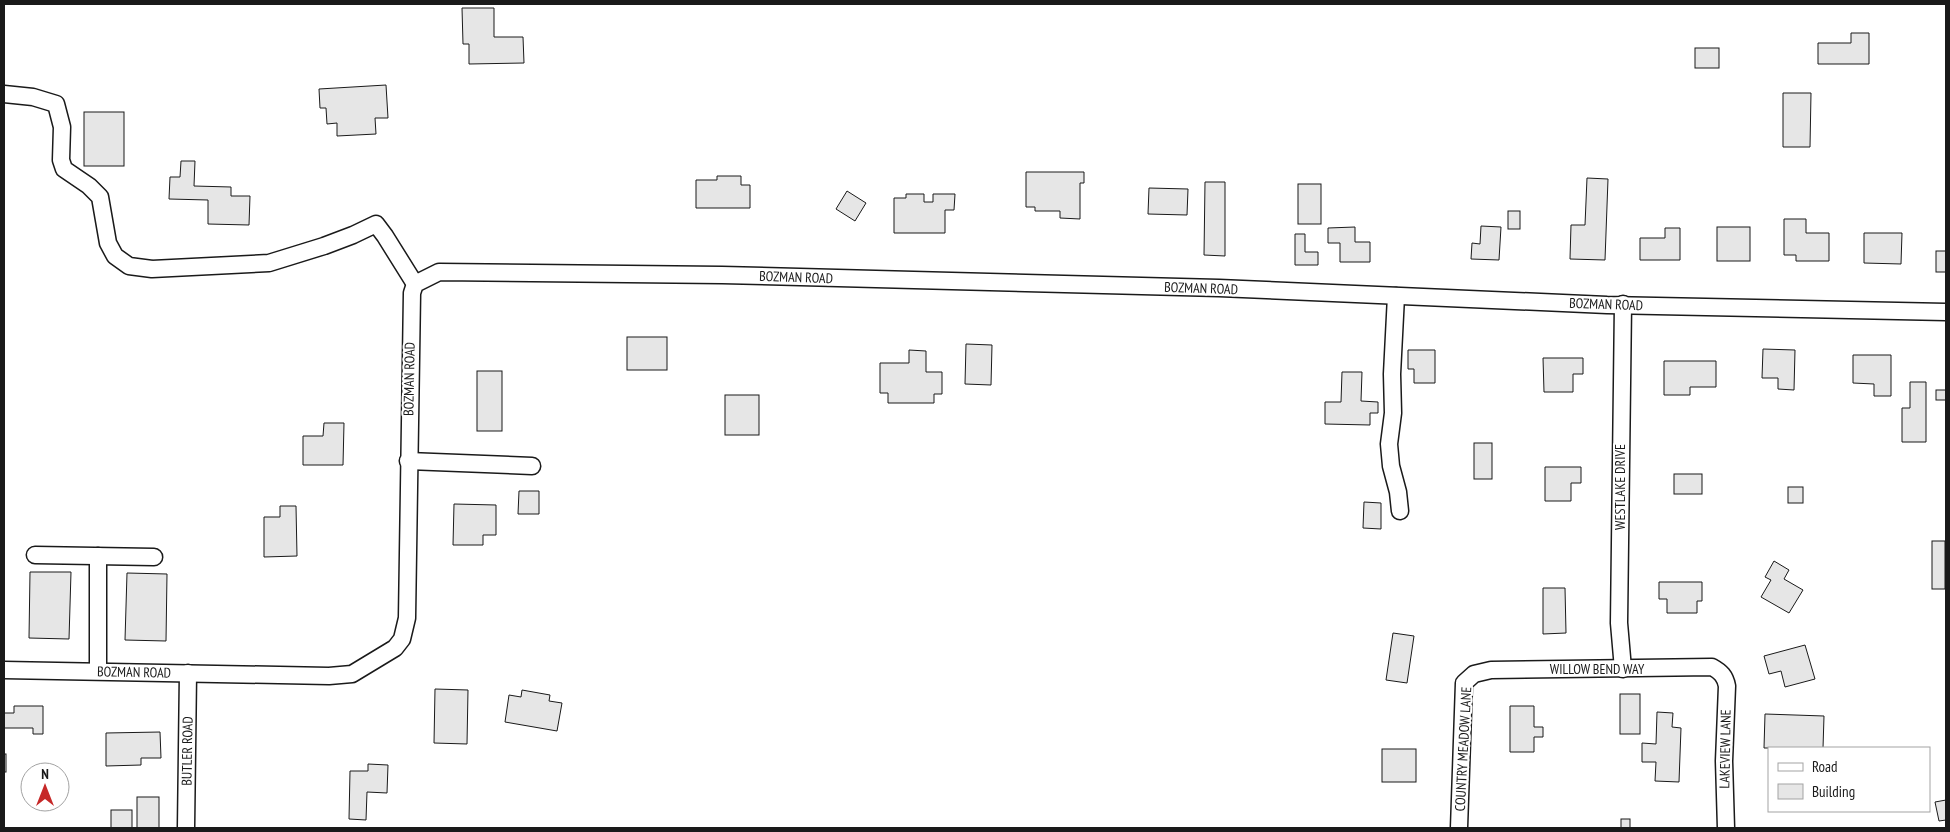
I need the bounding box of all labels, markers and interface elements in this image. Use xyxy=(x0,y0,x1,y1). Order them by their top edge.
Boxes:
street label: BOZMAN ROAD xyxy=(759,267,833,287)
street label: BOZMAN ROAD xyxy=(1164,278,1238,298)
street label: BOZMAN ROAD xyxy=(1569,294,1643,314)
street label: BOZMAN ROAD xyxy=(399,342,419,416)
street label: WESTLAKE DRIVE xyxy=(1611,444,1629,530)
street label: WILLOW BEND WAY xyxy=(1550,660,1645,678)
street label: BOZMAN ROAD xyxy=(97,662,171,682)
street label: COUNTRY MEADOW LANE xyxy=(1451,686,1475,812)
street label: LAKEVIEW LANE xyxy=(1715,709,1735,789)
street label: BUTLER ROAD xyxy=(177,716,197,786)
legend xyxy=(1768,747,1930,812)
text: Road xyxy=(1812,757,1838,776)
north arrow xyxy=(20,762,70,812)
text: N xyxy=(41,765,49,783)
text: Building xyxy=(1812,782,1855,801)

